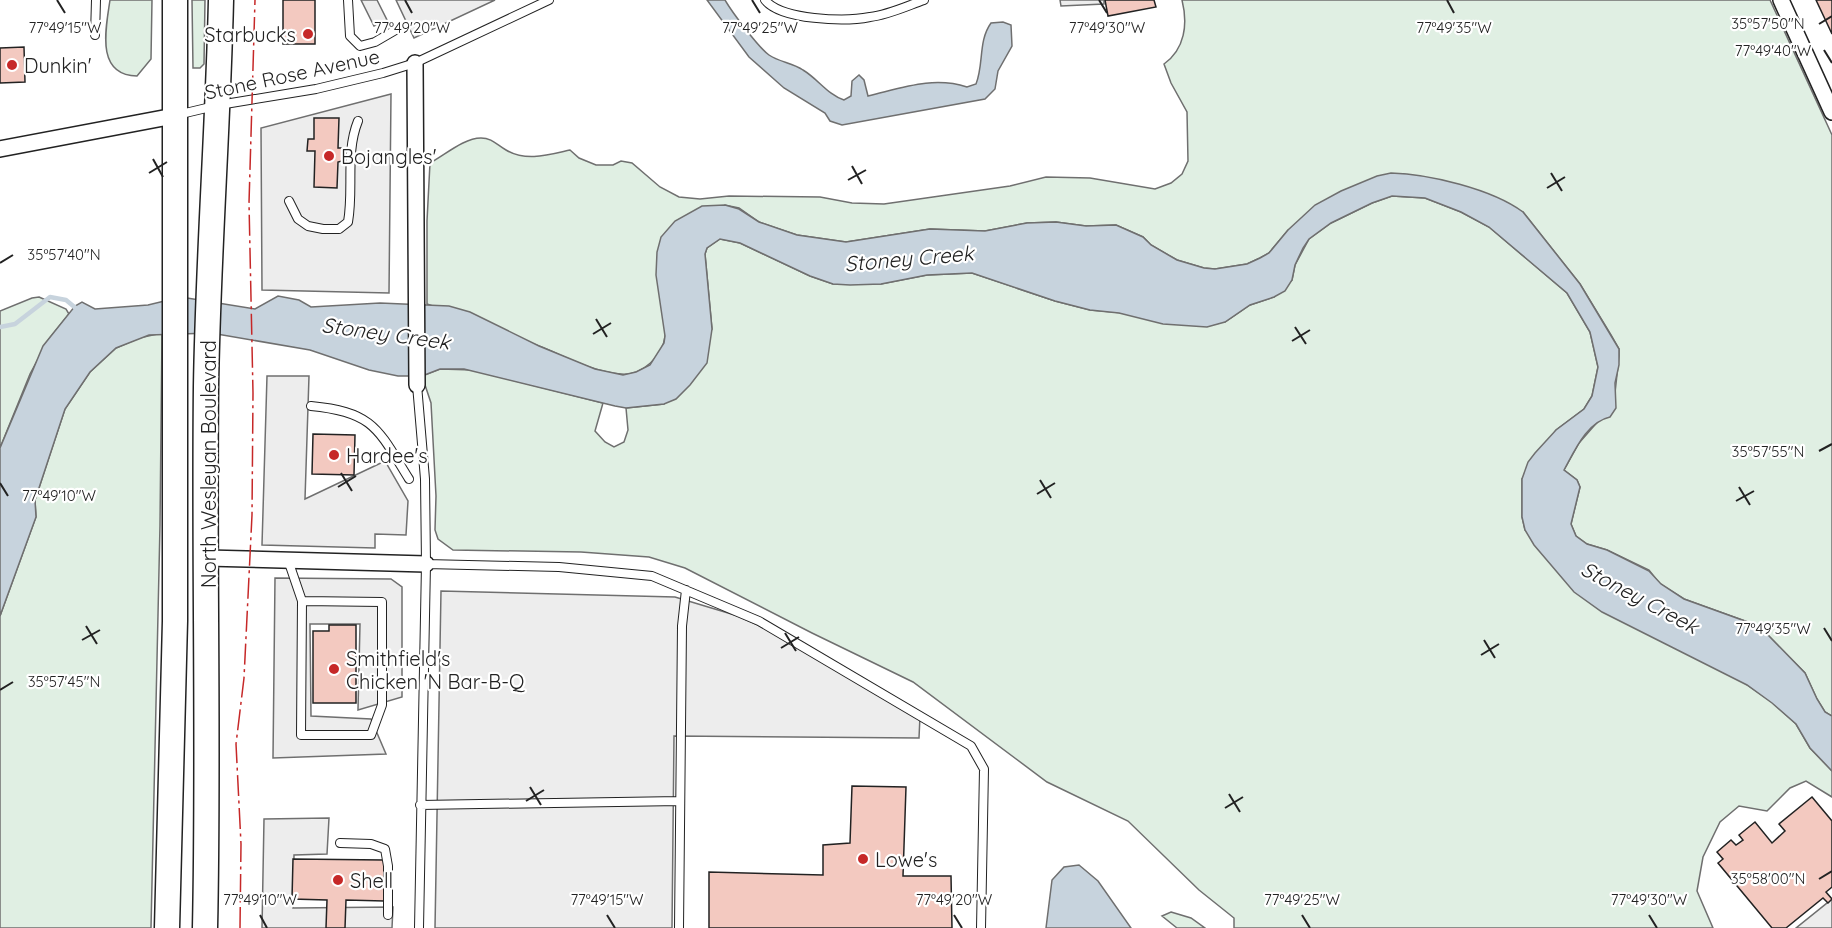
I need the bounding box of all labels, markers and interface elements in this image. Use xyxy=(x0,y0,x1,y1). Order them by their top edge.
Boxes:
text: 35°57'50"N xyxy=(1731,14,1805,33)
text: 77°49'15"W xyxy=(28,18,102,37)
text: 77°49'20"W xyxy=(374,18,451,37)
text: 77°49'25"W xyxy=(722,18,798,37)
text: 77°49'30"W xyxy=(1069,18,1146,37)
text: 77°49'35"W xyxy=(1416,18,1492,37)
place label: Starbucks xyxy=(204,22,296,47)
marker: Starbucks xyxy=(301,27,315,41)
text: 77°49'40"W xyxy=(1735,41,1812,60)
street label: Stone Rose Avenue xyxy=(202,43,382,105)
place label: Dunkin' xyxy=(24,53,92,78)
marker: Dunkin' xyxy=(5,58,19,72)
place label: Bojangles' xyxy=(341,144,437,169)
marker: Bojangles' xyxy=(322,149,336,163)
water label: Stoney Creek xyxy=(843,239,976,277)
text: 35°57'40"N xyxy=(27,245,101,264)
water label: Stoney Creek xyxy=(320,311,454,355)
street label: North Wesleyan Boulevard xyxy=(196,340,221,588)
text: 35°57'55"N xyxy=(1732,442,1804,461)
place label: Hardee's xyxy=(346,443,428,468)
marker: Hardee's xyxy=(327,448,341,462)
text: 77°49'10"W xyxy=(22,486,96,505)
water label: Stoney Creek xyxy=(1577,555,1705,640)
text: 77°49'35"W xyxy=(1735,619,1811,638)
place label: Smithfield's Chicken 'N Bar-B-Q xyxy=(346,646,525,694)
marker: Smithfield's Chicken 'N Bar-B-Q xyxy=(327,662,341,676)
text: 35°57'45"N xyxy=(28,672,100,691)
place label: Lowe's xyxy=(875,847,937,872)
marker: Lowe's xyxy=(856,852,870,866)
place label: Shell xyxy=(350,868,393,893)
text: 35°58'00"N xyxy=(1731,869,1805,888)
marker: Shell xyxy=(331,873,345,887)
text: 77°49'10"W xyxy=(223,890,297,909)
text: 77°49'15"W xyxy=(570,890,644,909)
text: 77°49'20"W xyxy=(916,890,993,909)
text: 77°49'25"W xyxy=(1264,890,1340,909)
text: 77°49'30"W xyxy=(1611,890,1688,909)

